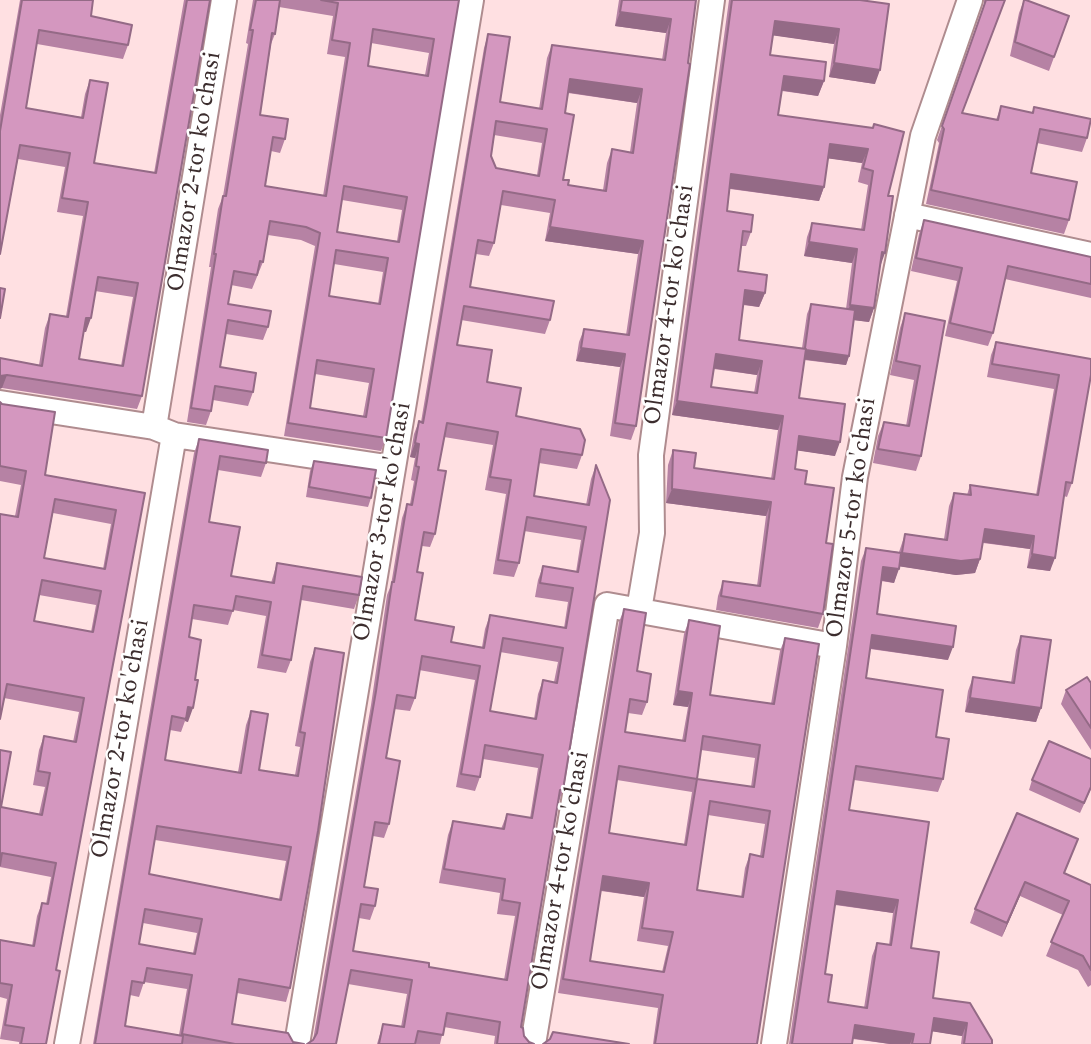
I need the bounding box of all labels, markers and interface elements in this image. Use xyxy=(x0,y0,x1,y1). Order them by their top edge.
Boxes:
street label: Olmazor 2-tor ko'chasi xyxy=(163,50,229,294)
street label: Olmazor 4-tor ko'chasi xyxy=(640,183,702,427)
street label: Olmazor 5-tor ko'chasi xyxy=(822,396,884,640)
street label: Olmazor 3-tor ko'chasi xyxy=(349,400,419,644)
street label: Olmazor 2-tor ko'chasi xyxy=(87,617,157,861)
street label: Olmazor 4-tor ko'chasi xyxy=(527,749,597,993)

